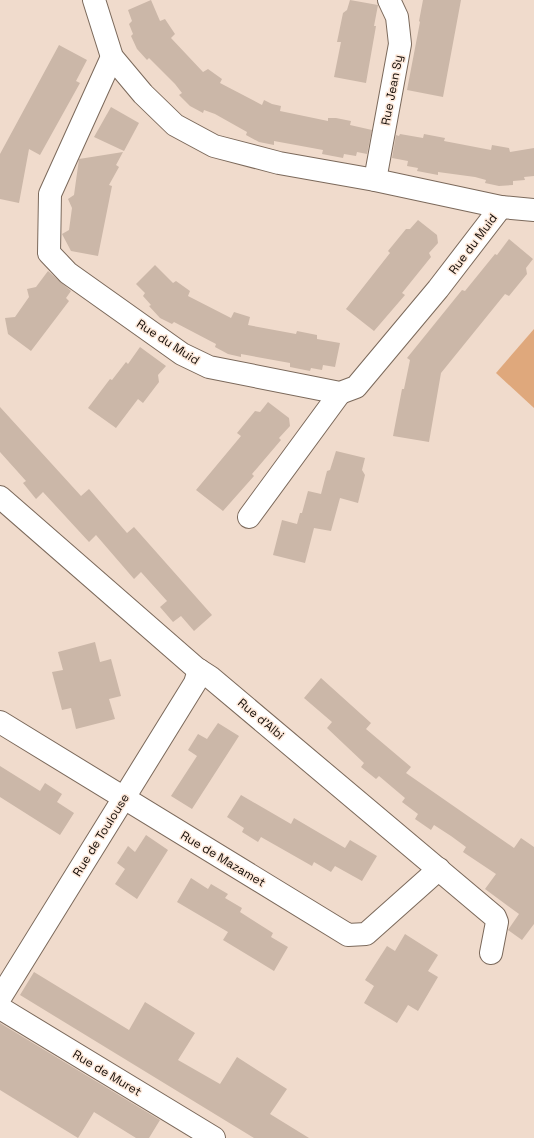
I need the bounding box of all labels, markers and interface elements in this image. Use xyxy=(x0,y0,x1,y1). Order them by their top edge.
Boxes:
street label: Rue Jean Sy xyxy=(377,54,407,126)
street label: Rue du Muid xyxy=(445,211,501,277)
street label: Rue du Muid xyxy=(134,316,202,368)
street label: Rue d'Albi xyxy=(234,695,288,743)
street label: Rue de Toulouse xyxy=(69,791,133,879)
street label: Rue de Mazamet xyxy=(178,827,268,891)
street label: Rue de Muret xyxy=(70,1046,144,1100)

